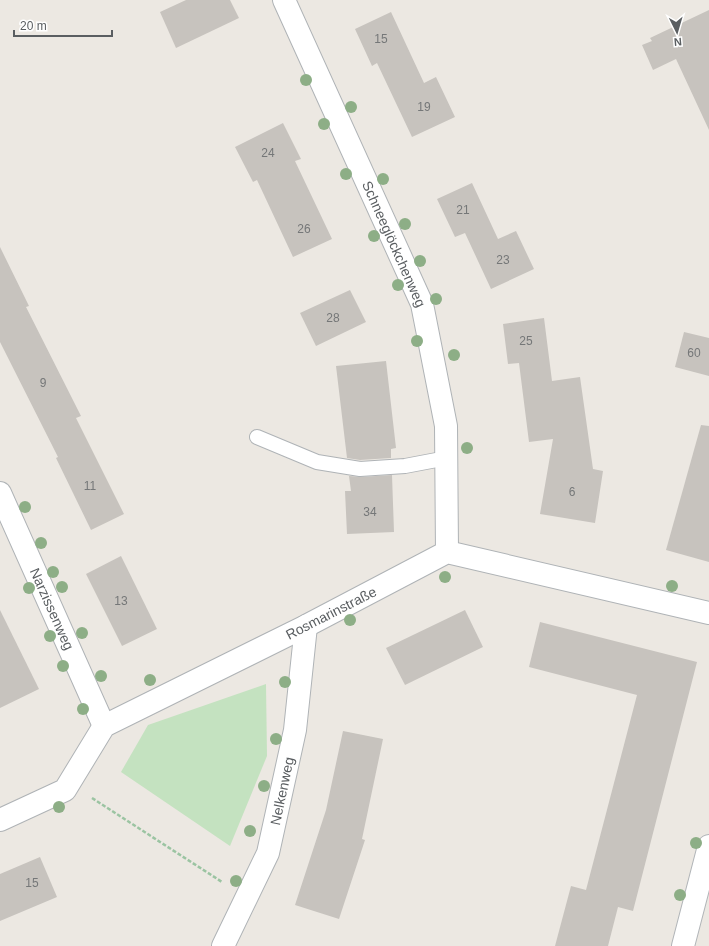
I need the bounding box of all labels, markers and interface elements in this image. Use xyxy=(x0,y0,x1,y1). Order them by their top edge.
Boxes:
scale bar xyxy=(14,12,112,38)
north arrow xyxy=(657,12,697,52)
text: 20 m xyxy=(20,19,47,33)
house number: 15 xyxy=(374,32,388,46)
text: N xyxy=(673,36,682,48)
house number: 19 xyxy=(417,100,431,114)
house number: 24 xyxy=(261,146,275,160)
street label: Schneeglöckchenweg xyxy=(359,179,429,309)
house number: 21 xyxy=(456,203,470,217)
house number: 26 xyxy=(297,222,311,236)
house number: 23 xyxy=(496,253,510,267)
house number: 28 xyxy=(326,311,340,325)
house number: 25 xyxy=(519,334,533,348)
house number: 60 xyxy=(687,346,701,360)
house number: 9 xyxy=(40,376,47,390)
house number: 11 xyxy=(84,479,97,493)
house number: 6 xyxy=(569,485,576,499)
house number: 34 xyxy=(363,505,377,519)
street label: Narzissenweg xyxy=(27,566,77,652)
street label: Rosmarinstraße xyxy=(283,583,379,643)
house number: 13 xyxy=(114,594,128,608)
street label: Nelkenweg xyxy=(267,755,297,827)
house number: 15 xyxy=(25,876,39,890)

